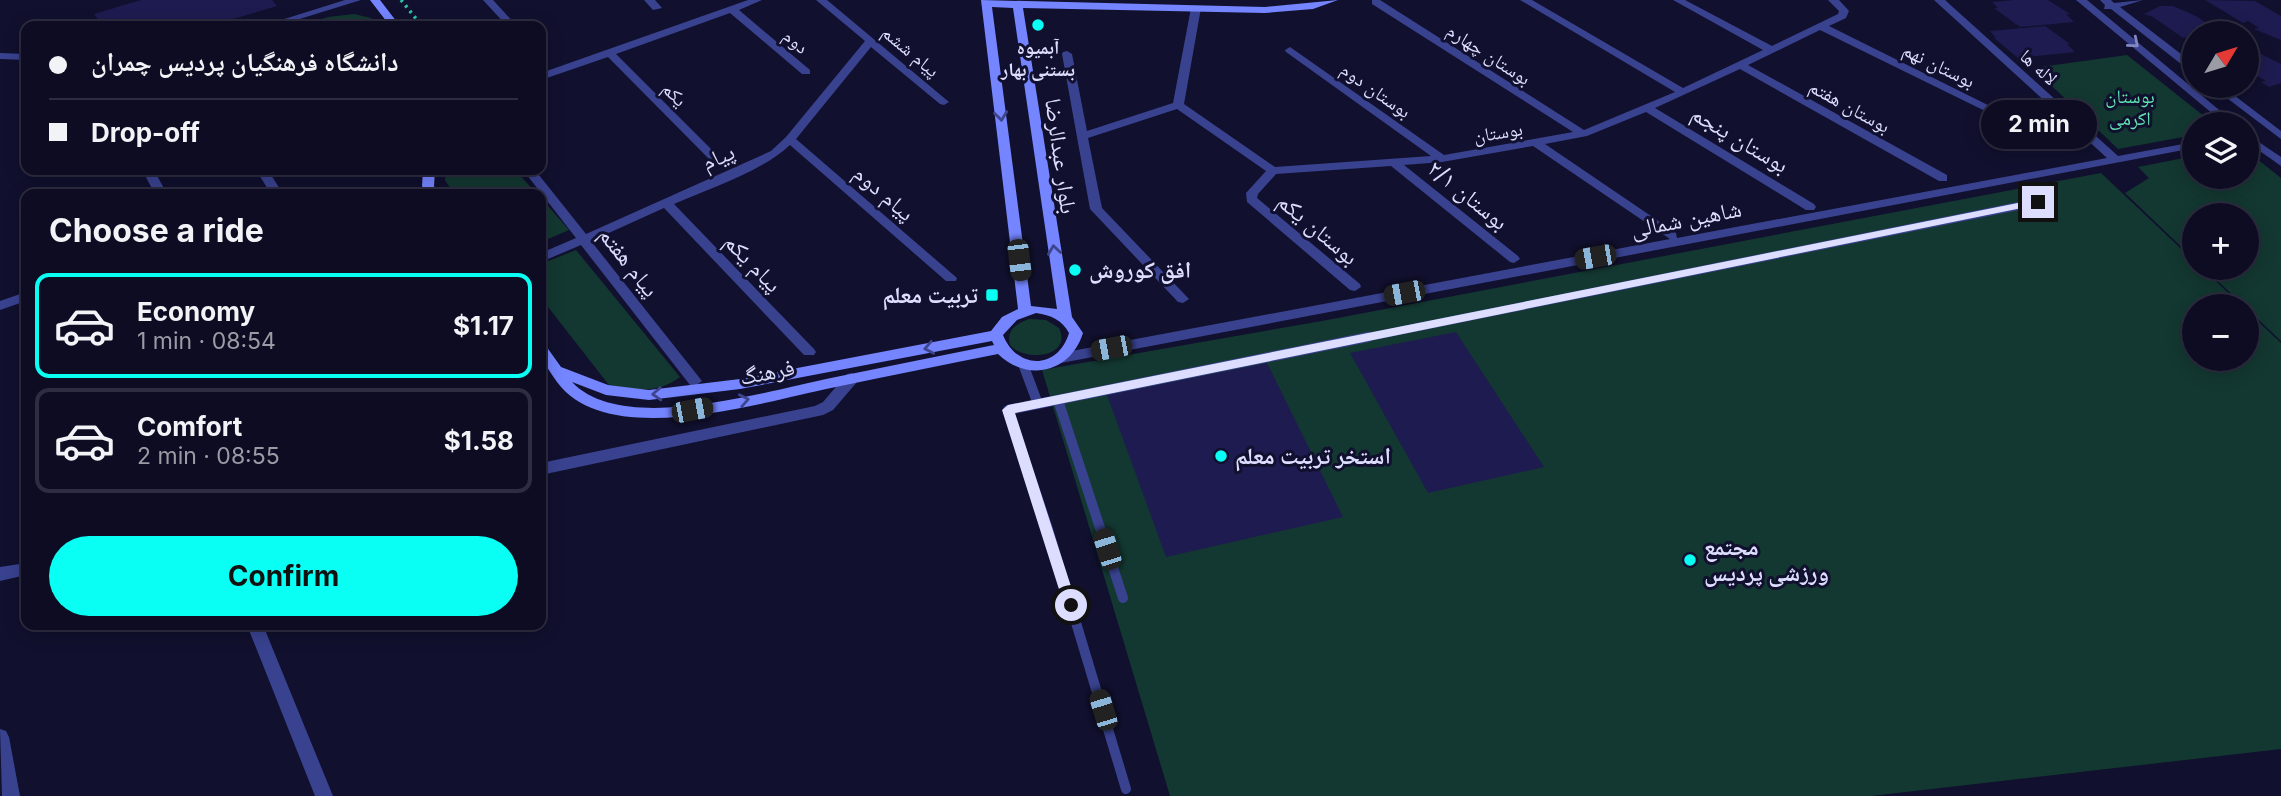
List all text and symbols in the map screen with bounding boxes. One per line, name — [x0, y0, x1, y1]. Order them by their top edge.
marker: آبمیوه بستنی بهار — [1030, 17, 1046, 33]
street label: بوستان چهارم — [1441, 19, 1535, 92]
street label: پیام ششم — [876, 21, 944, 84]
north arrow — [2182, 21, 2259, 98]
map controls — [2182, 21, 2259, 371]
street label: دوم — [777, 24, 813, 60]
one-way arrow — [2125, 35, 2138, 47]
place label: آبمیوه بستنی بهار — [1000, 36, 1075, 81]
street label: بوستان نهم — [1899, 38, 1979, 94]
street label: لاله ها — [2015, 45, 2062, 90]
text: دانشگاه فرهنگیان پردیس چمران — [91, 46, 399, 77]
street label: بوستان دوم — [1335, 58, 1415, 125]
street label: بوستان هفتم — [1805, 75, 1894, 139]
street label: یکم — [657, 77, 692, 112]
park label: بوستان اکرمی — [2105, 85, 2155, 130]
street label: بلوار عبدالرضا — [1039, 96, 1083, 216]
street label: بوستان پنجم — [1685, 99, 1794, 181]
callout: 2 min — [1980, 100, 2096, 150]
one-way arrow — [994, 110, 1009, 122]
text: 2 min — [2008, 110, 2070, 138]
button: layers — [2182, 112, 2259, 189]
text: Drop-off — [91, 117, 200, 148]
street label: بوستان — [1472, 117, 1524, 148]
street label: پیام — [697, 137, 740, 178]
street label: بوستان ۲/۱ — [1422, 154, 1514, 236]
street label: پیام دوم — [847, 159, 920, 228]
route end — [2022, 186, 2054, 218]
street label: بوستان یکم — [1271, 187, 1364, 272]
street label: شاهین شمالی — [1628, 195, 1744, 243]
button: + — [2182, 203, 2259, 280]
text: Choose a ride — [49, 211, 264, 250]
street label: پیام هفتم — [592, 222, 665, 304]
street label: پیام یکم — [717, 228, 787, 299]
car — [1007, 238, 1032, 282]
car — [1573, 243, 1618, 271]
one-way arrow — [1047, 244, 1062, 256]
place label: افق کوروش — [1089, 256, 1191, 284]
marker: افق کوروش — [1067, 262, 1083, 278]
car — [1382, 279, 1427, 307]
place label: تربیت معلم — [883, 281, 979, 311]
marker: تربیت معلم — [984, 287, 1000, 303]
icon: car — [53, 294, 116, 357]
button: − — [2182, 294, 2259, 371]
text: Economy — [137, 296, 255, 327]
text: $1.17 — [453, 310, 514, 341]
text: 1 min · 08:54 — [137, 327, 276, 355]
car — [1089, 334, 1134, 362]
one-way arrow — [923, 340, 935, 355]
street label: فرهنگ — [737, 353, 797, 391]
one-way arrow — [651, 386, 662, 401]
one-way arrow — [738, 393, 750, 408]
car — [670, 396, 715, 424]
icon: car — [53, 409, 116, 472]
text: Comfort — [137, 411, 242, 442]
text: $1.58 — [444, 425, 514, 456]
text: 2 min · 08:55 — [137, 442, 280, 470]
place label: استخر تربیت معلم — [1235, 442, 1391, 472]
marker: استخر تربیت معلم — [1213, 448, 1229, 464]
car — [1091, 526, 1124, 572]
place label: مجتمع ورزشی پردیس — [1704, 533, 1829, 587]
button: Confirm — [49, 536, 518, 616]
marker: مجتمع ورزشی پردیس — [1682, 552, 1698, 568]
route start — [1055, 589, 1087, 621]
car — [1087, 687, 1120, 733]

